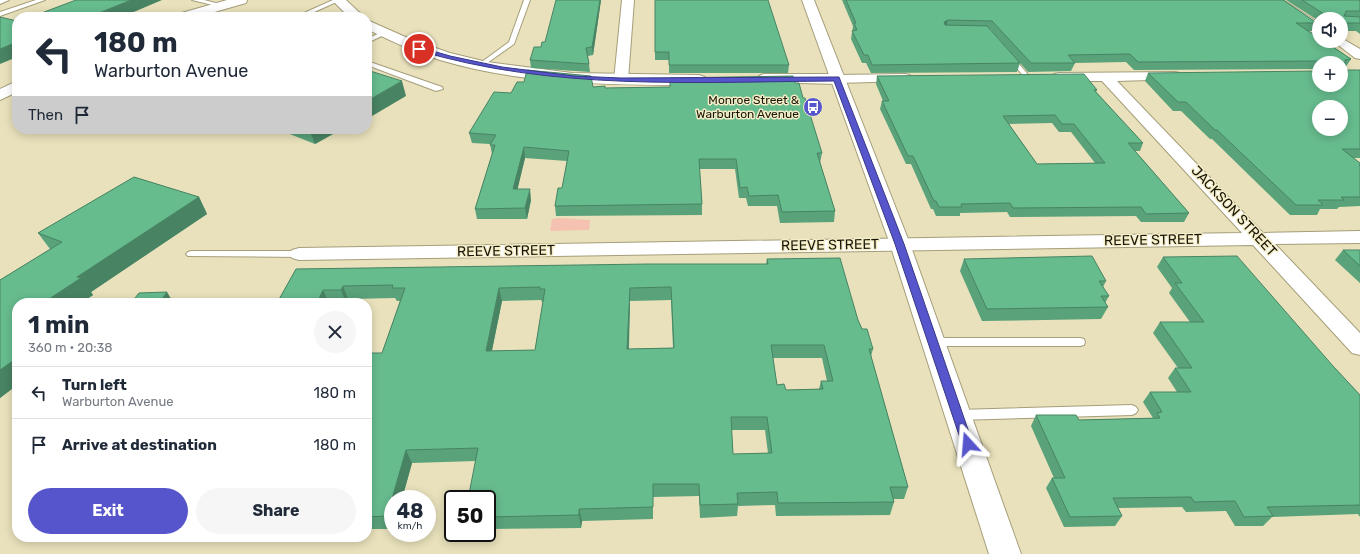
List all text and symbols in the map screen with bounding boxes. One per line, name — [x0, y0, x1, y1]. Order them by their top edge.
map controls — [1312, 12, 1348, 136]
button: sound — [1312, 12, 1348, 48]
text: 180 m — [94, 26, 178, 59]
icon: left — [28, 28, 80, 80]
pin — [402, 32, 436, 66]
icon: arrive — [408, 38, 430, 60]
button: + — [1312, 56, 1348, 92]
text: Warburton Avenue — [94, 60, 248, 82]
place label: Monroe Street & Warburton Avenue — [696, 93, 800, 121]
bus stop icon: Monroe Street & Warburton Avenue — [802, 96, 824, 118]
button: − — [1312, 100, 1348, 136]
icon: arrive — [71, 104, 93, 126]
text: Then — [28, 106, 63, 124]
street label: JACKSON STREET — [1188, 162, 1280, 260]
street label: REEVE STREET — [1104, 231, 1202, 249]
street label: REEVE STREET — [781, 236, 879, 254]
street label: REEVE STREET — [457, 242, 555, 260]
text: 1 min — [28, 311, 89, 339]
button: close — [314, 311, 356, 353]
text: 360 m · 20:38 — [28, 340, 113, 355]
text: Turn left — [62, 376, 127, 394]
icon: left — [28, 382, 50, 404]
text: 180 m — [314, 384, 356, 402]
text: Warburton Avenue — [62, 394, 174, 409]
position arrow — [947, 423, 989, 465]
icon: arrive — [28, 434, 50, 456]
text: Arrive at destination — [62, 436, 217, 454]
text: 180 m — [314, 436, 356, 454]
button: Exit — [28, 488, 188, 534]
button: Share — [196, 488, 356, 534]
speed limit sign: 50 — [444, 490, 496, 542]
text: 48 — [396, 499, 424, 523]
text: km/h — [398, 520, 422, 532]

